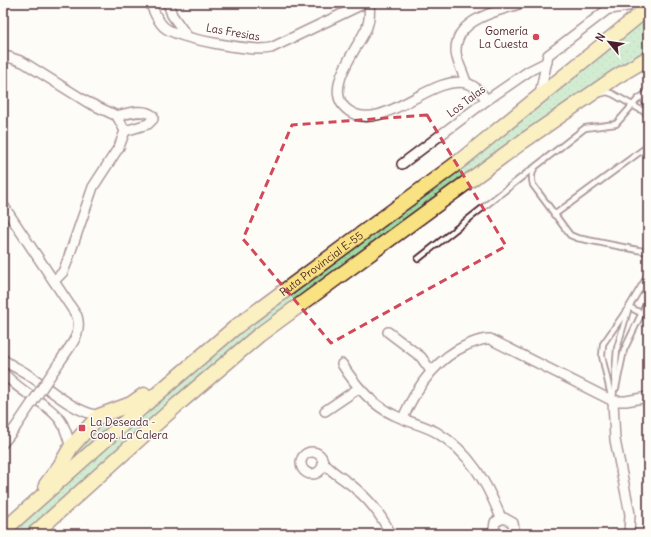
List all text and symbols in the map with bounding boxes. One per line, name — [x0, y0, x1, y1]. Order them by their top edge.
street label: Las Fresias — [205, 20, 261, 44]
north arrow — [589, 22, 629, 62]
place label: Gomería La Cuesta — [479, 24, 528, 51]
text: N — [592, 30, 608, 44]
marker: Gomería La Cuesta — [531, 32, 541, 42]
street label: Los Talas — [444, 82, 488, 120]
street label: Ruta Provincial E-55 — [277, 228, 366, 299]
place label: La Deseada - Coop. La Calera — [90, 415, 168, 442]
marker: La Deseada - Coop. La Calera — [77, 423, 87, 433]

